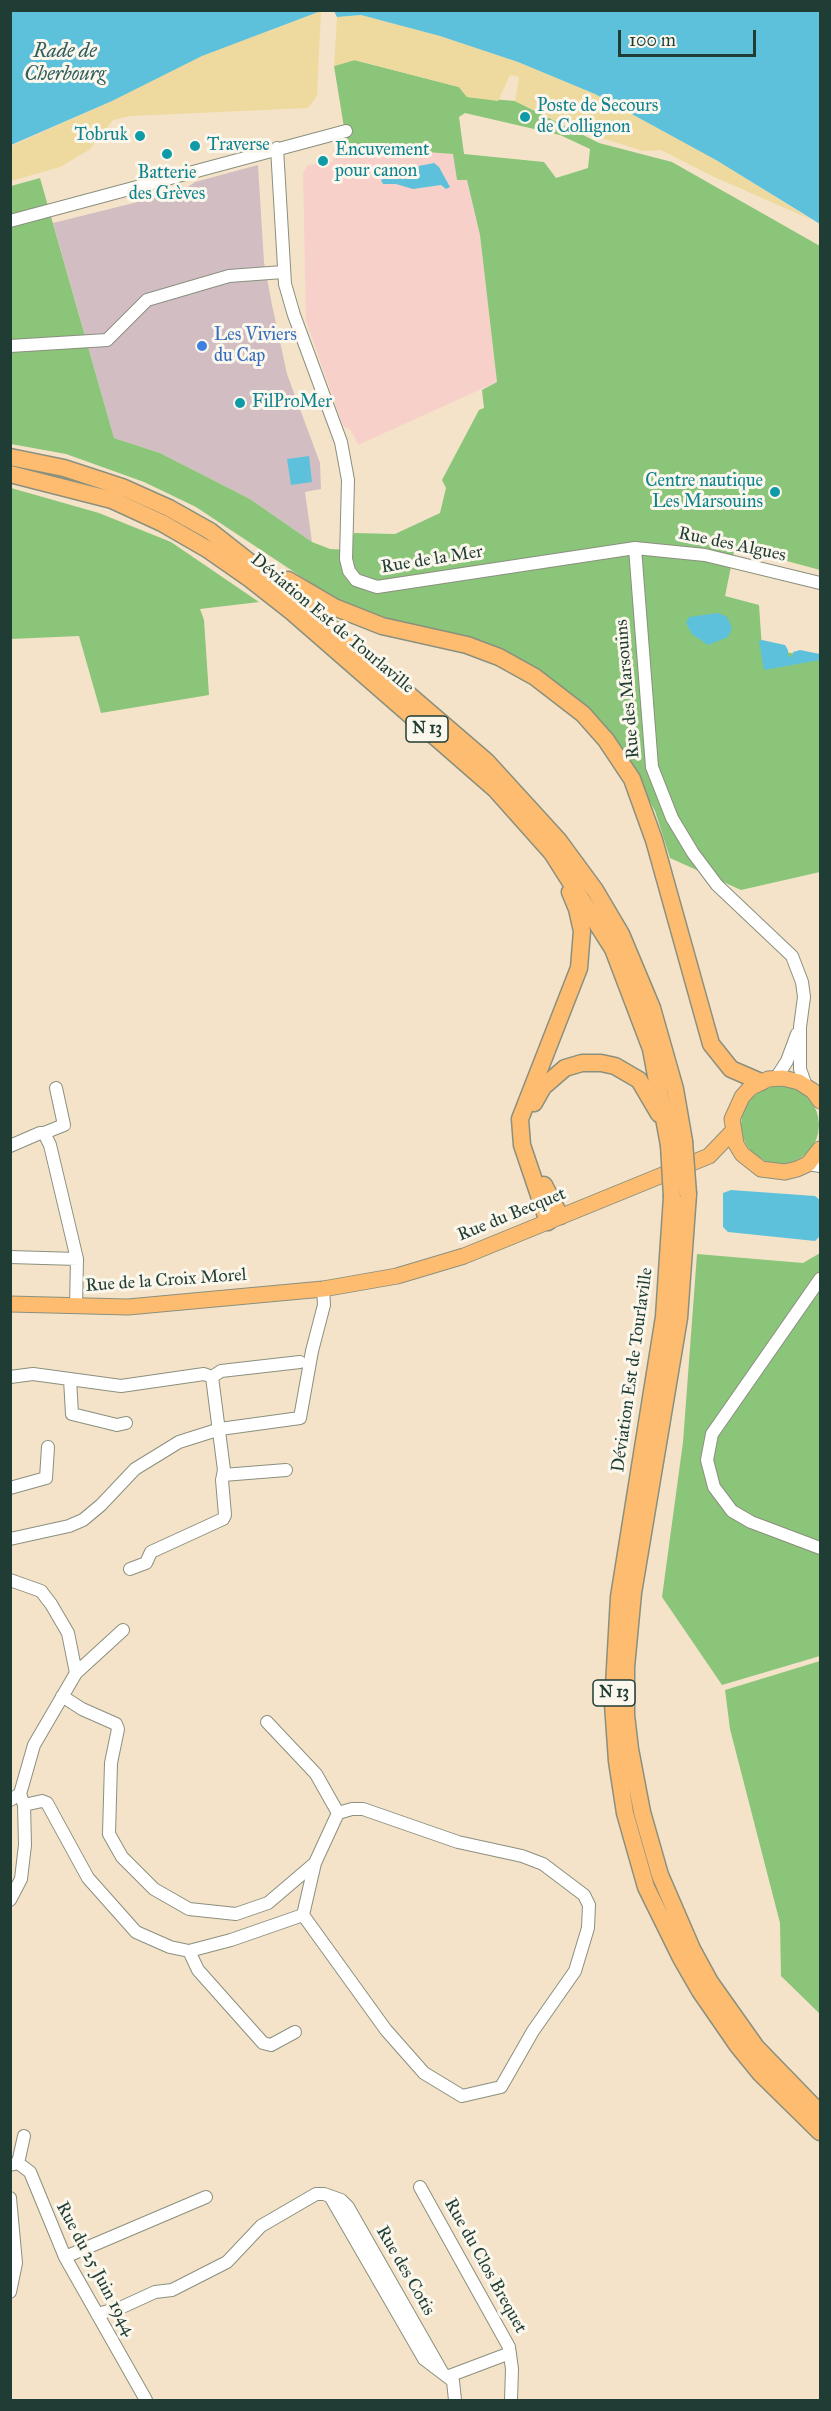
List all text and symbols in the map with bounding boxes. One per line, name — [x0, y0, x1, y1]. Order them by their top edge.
scale bar — [621, 18, 759, 56]
text: 100 m — [629, 29, 676, 51]
water label: Rade de Cherbourg — [24, 40, 106, 87]
place label: Poste de Secours de Collignon — [537, 96, 658, 138]
marker: Poste de Secours de Collignon — [518, 110, 532, 124]
place label: Tobruk — [75, 125, 128, 147]
marker: Tobruk — [133, 129, 147, 143]
place label: Traverse — [207, 135, 270, 157]
marker: Traverse — [188, 139, 202, 153]
place label: Encuvement pour canon — [335, 140, 429, 182]
marker: Batterie des Grèves — [160, 147, 174, 161]
marker: Encuvement pour canon — [316, 154, 330, 168]
place label: Batterie des Grèves — [129, 163, 205, 206]
place label: Les Viviers du Cap — [214, 325, 297, 368]
marker: Les Viviers du Cap — [195, 339, 209, 353]
place label: FilProMer — [252, 392, 332, 414]
marker: FilProMer — [233, 396, 247, 410]
place label: Centre nautique Les Marsouins — [645, 471, 763, 514]
marker: Centre nautique Les Marsouins — [768, 485, 782, 499]
street label: Rue des Algues — [676, 523, 788, 567]
street label: Rue de la Mer — [380, 541, 484, 579]
street label: Déviation Est de Tourlaville — [246, 549, 418, 699]
street label: Rue des Marsouins — [611, 618, 645, 760]
road number: N 13 — [406, 716, 448, 742]
street label: Rue du Becquet — [455, 1183, 569, 1247]
street label: Rue de la Croix Morel — [85, 1265, 247, 1297]
street label: Déviation Est de Tourlaville — [608, 1266, 658, 1474]
road number: N 13 — [593, 1680, 635, 1706]
street label: Rue du Clos Brequet — [439, 2195, 531, 2337]
street label: Rue du 25 Juin 1944 — [51, 2198, 139, 2340]
street label: Rue des Cotis — [371, 2222, 439, 2320]

